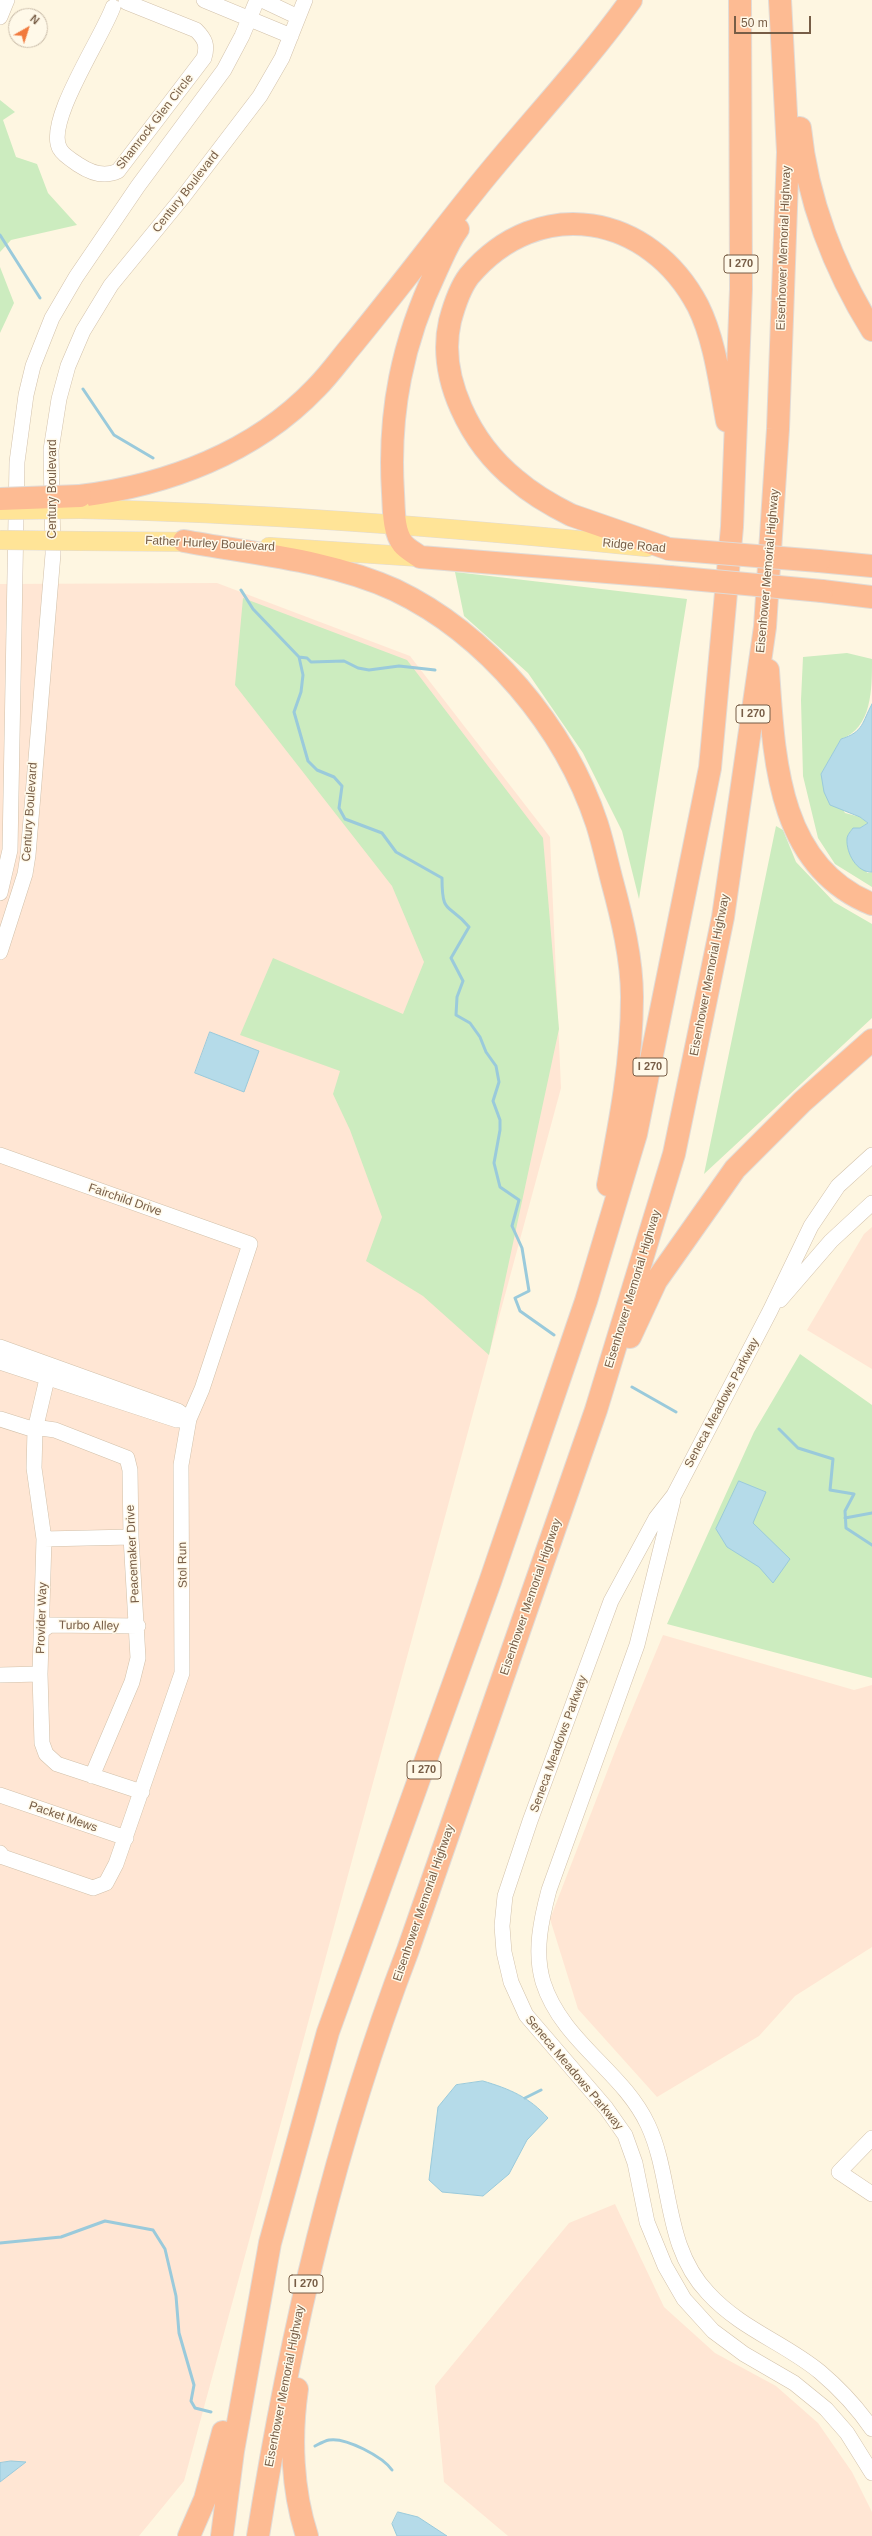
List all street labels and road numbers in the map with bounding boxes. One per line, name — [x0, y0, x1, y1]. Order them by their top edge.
street label: Shamrock Glen Circle — [113, 72, 197, 172]
street label: Century Boulevard — [150, 148, 222, 236]
street label: Eisenhower Memorial Highway — [774, 165, 794, 331]
road number: I 270 — [724, 255, 758, 273]
street label: Century Boulevard — [46, 439, 60, 539]
street label: Eisenhower Memorial Highway — [754, 488, 782, 654]
street label: Father Hurley Boulevard — [145, 533, 275, 555]
street label: Ridge Road — [602, 536, 666, 556]
road number: I 270 — [736, 705, 770, 723]
street label: Century Boulevard — [19, 762, 41, 862]
street label: Eisenhower Memorial Highway — [687, 893, 733, 1057]
road number: I 270 — [633, 1058, 667, 1076]
street label: Fairchild Drive — [86, 1181, 164, 1219]
street label: Eisenhower Memorial Highway — [602, 1208, 664, 1370]
street label: Seneca Meadows Parkway — [682, 1336, 762, 1470]
street label: Peacemaker Drive — [123, 1504, 143, 1604]
street label: Eisenhower Memorial Highway — [497, 1517, 565, 1677]
street label: Stol Run — [175, 1542, 191, 1588]
street label: Provider Way — [34, 1582, 50, 1654]
street label: Turbo Alley — [59, 1618, 119, 1634]
street label: Seneca Meadows Parkway — [527, 1674, 591, 1814]
road number: I 270 — [407, 1761, 441, 1779]
street label: Packet Mews — [27, 1799, 99, 1835]
street label: Eisenhower Memorial Highway — [390, 1823, 458, 1983]
street label: Seneca Meadows Parkway — [522, 2013, 626, 2133]
road number: I 270 — [289, 2275, 323, 2293]
street label: Eisenhower Memorial Highway — [262, 2304, 308, 2468]

